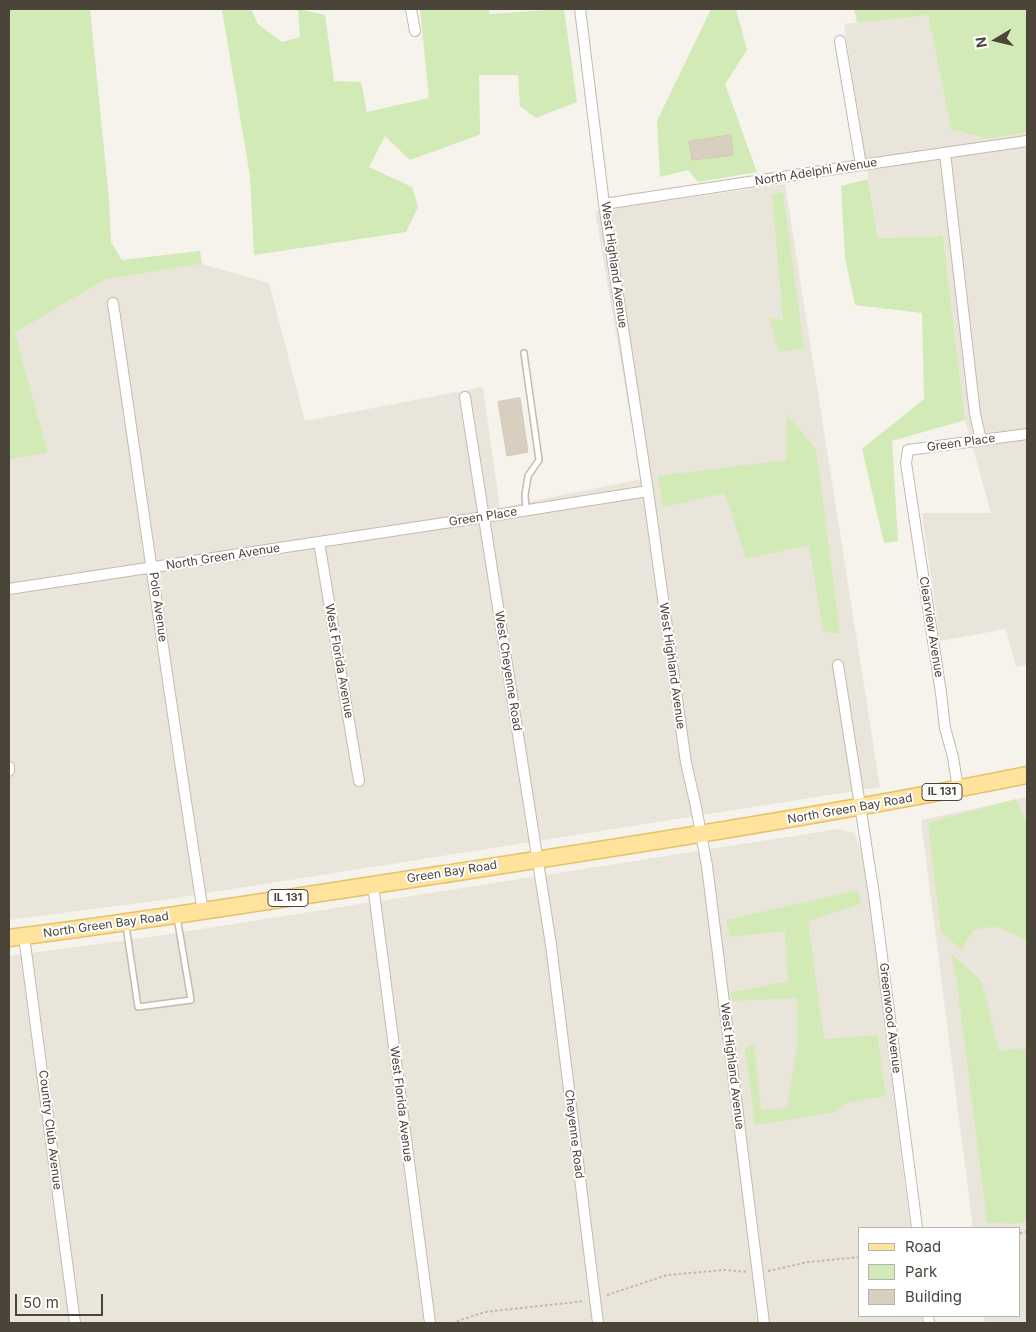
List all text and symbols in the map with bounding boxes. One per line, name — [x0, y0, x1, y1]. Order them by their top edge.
north arrow — [971, 15, 1021, 65]
text: N — [971, 36, 990, 49]
street label: North Adelphi Avenue — [754, 155, 878, 189]
street label: West Highland Avenue — [598, 201, 630, 329]
street label: Green Place — [926, 431, 996, 455]
street label: Green Place — [448, 505, 518, 529]
street label: North Green Avenue — [165, 541, 281, 573]
street label: Polo Avenue — [146, 571, 170, 643]
street label: Clearview Avenue — [916, 575, 946, 679]
street label: West Highland Avenue — [656, 602, 688, 730]
street label: West Florida Avenue — [322, 603, 356, 719]
street label: West Cheyenne Road — [491, 610, 525, 732]
road number: IL 131 — [922, 784, 962, 800]
street label: North Green Bay Road — [786, 791, 914, 827]
street label: Green Bay Road — [406, 858, 498, 886]
road number: IL 131 — [268, 890, 308, 906]
street label: North Green Bay Road — [42, 909, 170, 941]
street label: Greenwood Avenue — [876, 962, 904, 1074]
street label: West Highland Avenue — [717, 1002, 747, 1130]
street label: West Florida Avenue — [387, 1045, 415, 1163]
street label: Country Club Avenue — [36, 1069, 64, 1191]
street label: Cheyenne Road — [561, 1089, 587, 1179]
legend — [858, 1227, 1021, 1317]
text: Road — [905, 1237, 941, 1256]
text: Park — [905, 1262, 937, 1281]
scale bar — [18, 1284, 105, 1316]
text: Building — [905, 1287, 962, 1306]
text: 50 m — [23, 1293, 59, 1312]

